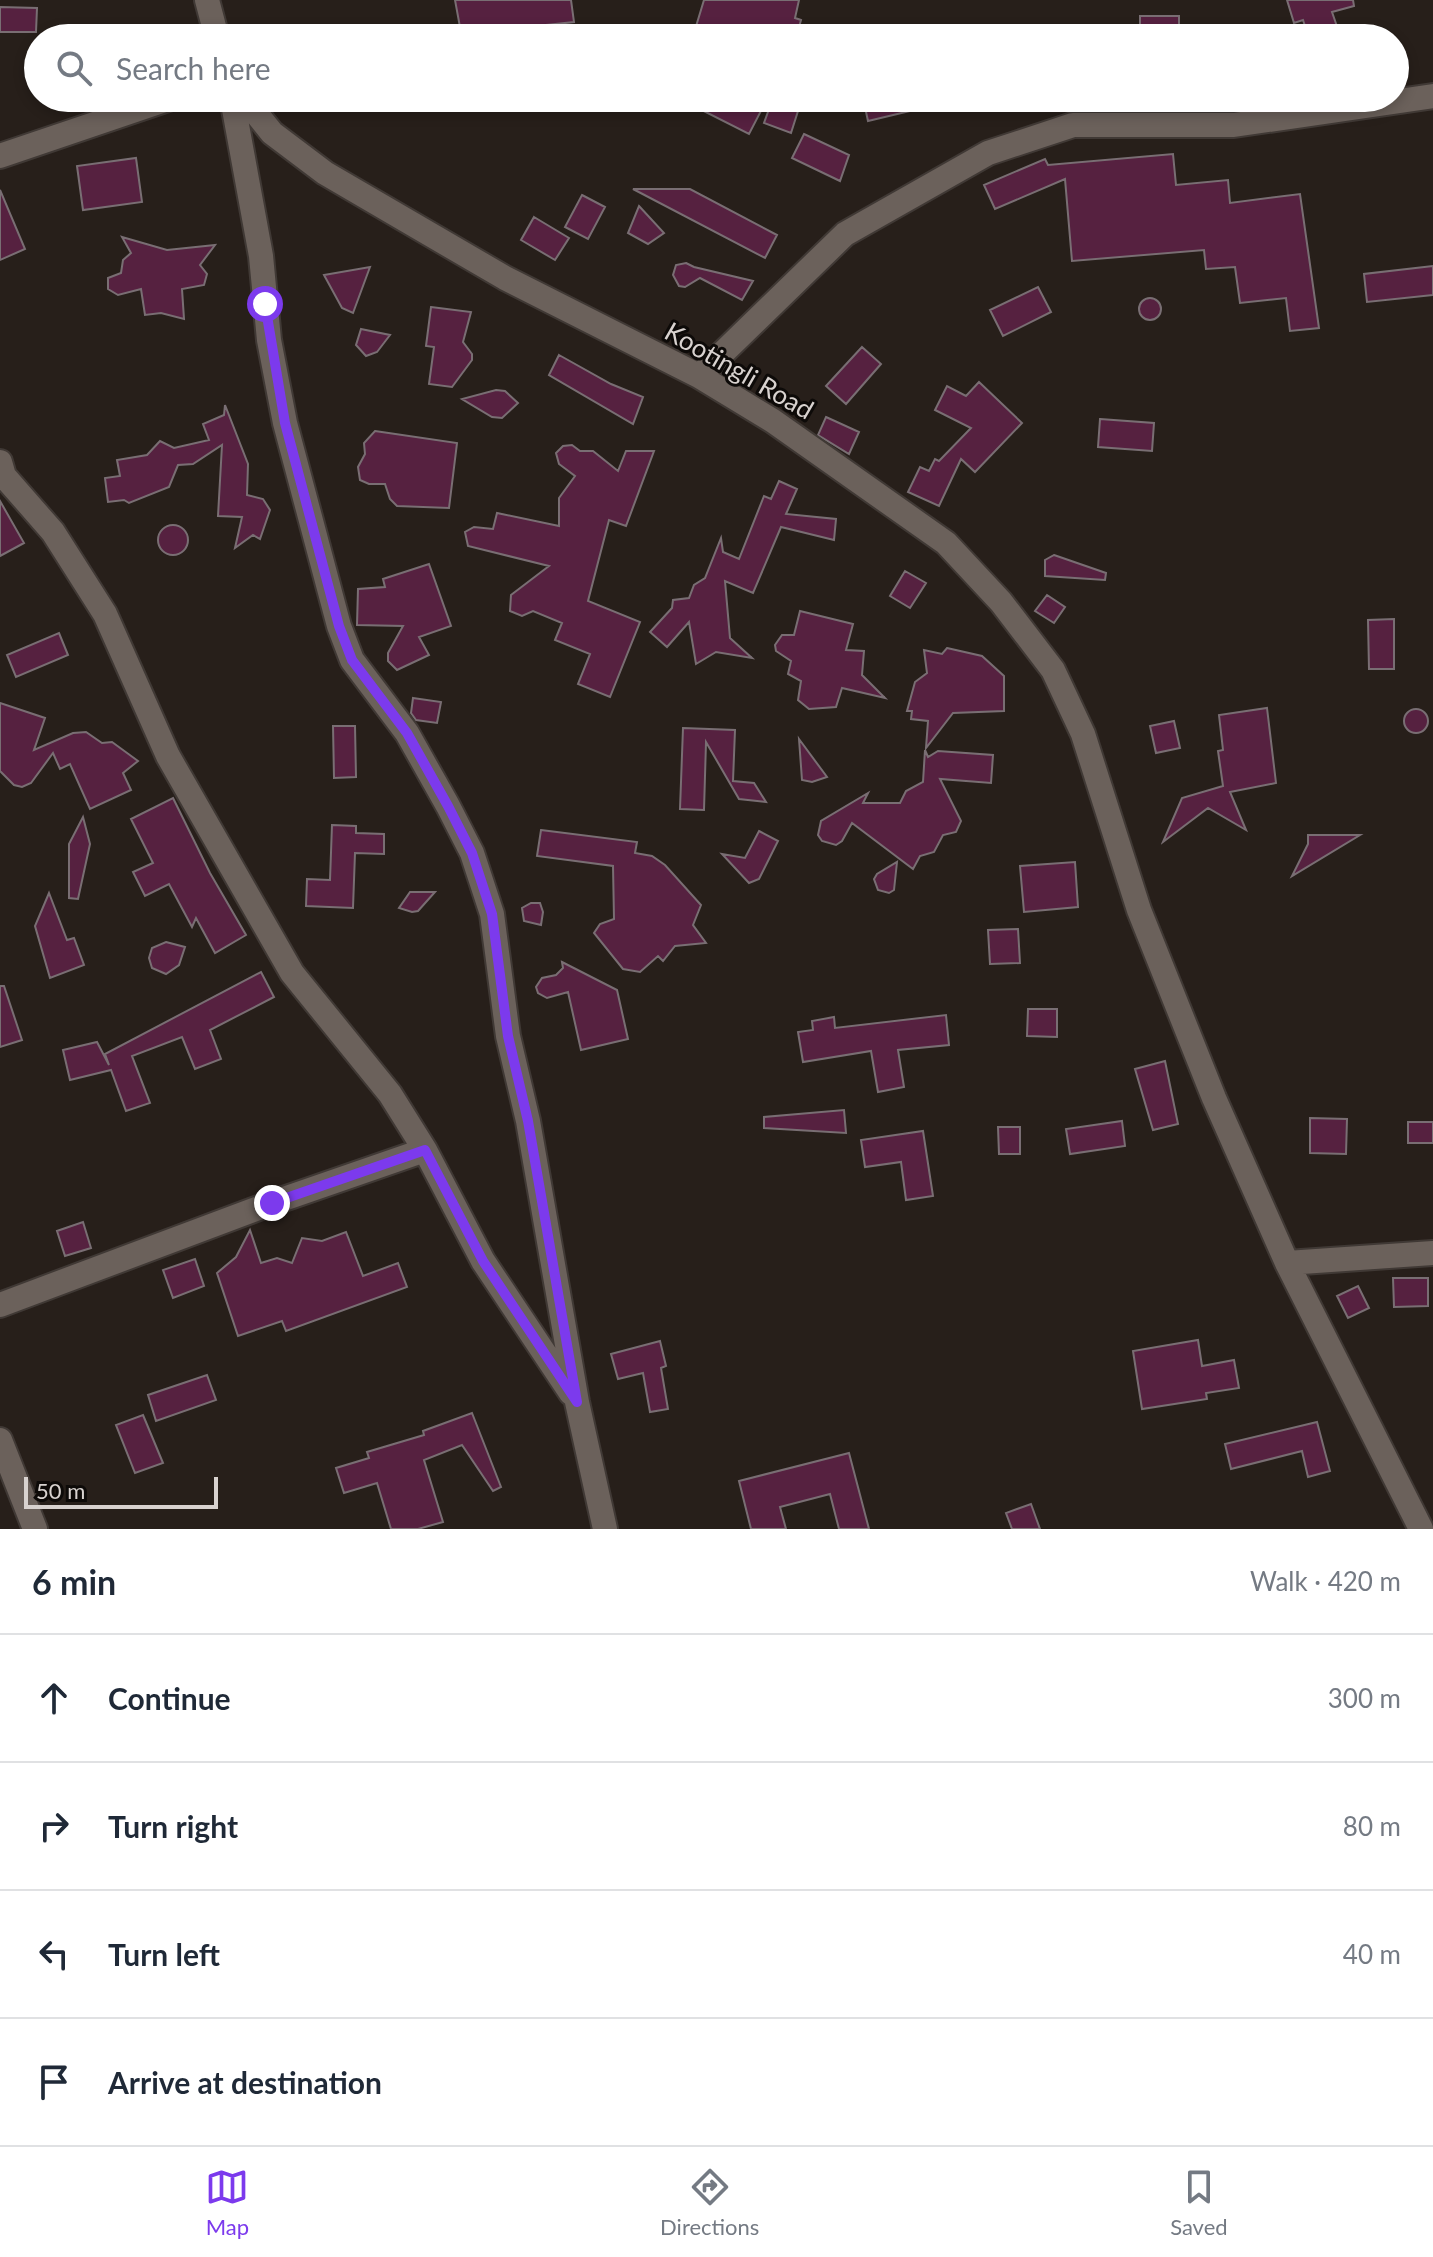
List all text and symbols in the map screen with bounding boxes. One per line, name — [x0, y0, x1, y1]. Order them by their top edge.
search box — [24, 24, 1409, 112]
icon: search — [52, 46, 96, 90]
text: Search here — [116, 50, 271, 86]
route start — [247, 286, 283, 322]
street label: Kootingli Road — [660, 315, 819, 426]
route end — [254, 1185, 290, 1221]
scale bar — [24, 1473, 218, 1509]
text: 50 m — [36, 1477, 85, 1504]
text: 6 min — [32, 1561, 116, 1602]
text: Walk · 420 m — [1250, 1565, 1401, 1597]
icon: ahead — [32, 1676, 76, 1720]
text: Continue — [108, 1680, 231, 1716]
text: 300 m — [1328, 1682, 1401, 1714]
icon: right — [32, 1804, 76, 1848]
text: Turn right — [108, 1808, 238, 1844]
text: 80 m — [1343, 1810, 1401, 1842]
icon: left — [32, 1932, 76, 1976]
text: Turn left — [108, 1936, 220, 1972]
text: 40 m — [1343, 1938, 1401, 1970]
icon: arrive — [32, 2060, 76, 2104]
text: Arrive at destination — [108, 2064, 382, 2100]
tab: Map — [205, 2165, 249, 2240]
tab: Directions — [660, 2165, 759, 2240]
tab: Saved — [1170, 2165, 1228, 2240]

